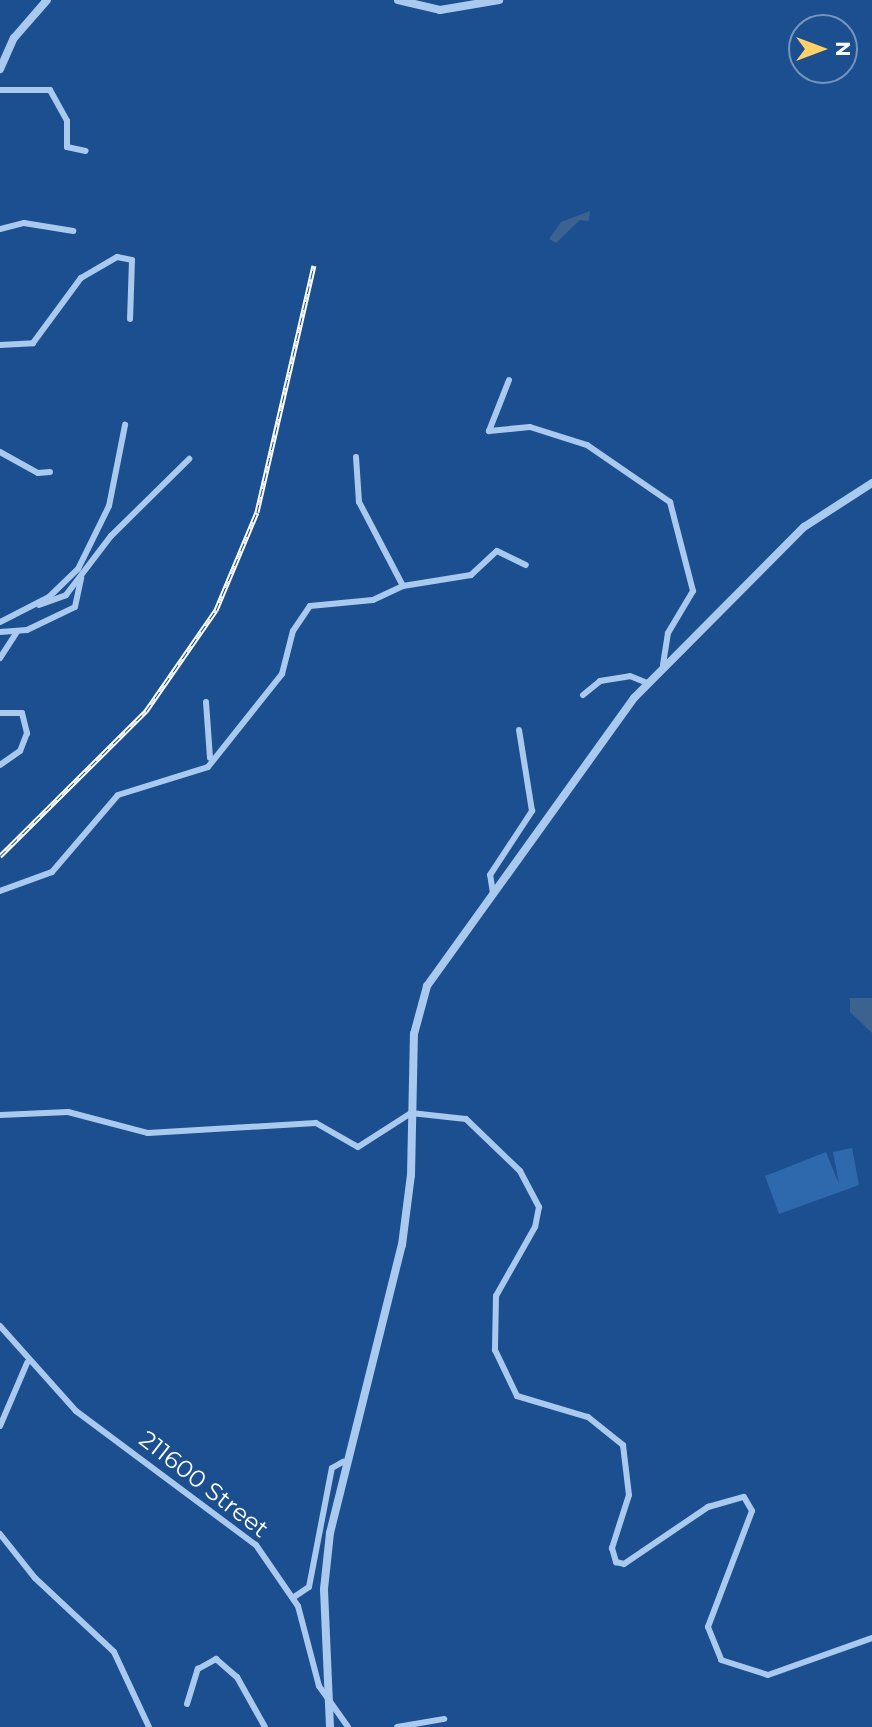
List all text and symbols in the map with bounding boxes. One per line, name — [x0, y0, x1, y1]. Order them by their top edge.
north arrow — [788, 14, 858, 84]
text: N — [831, 41, 854, 57]
street label: 211600 Street — [134, 1425, 274, 1543]

